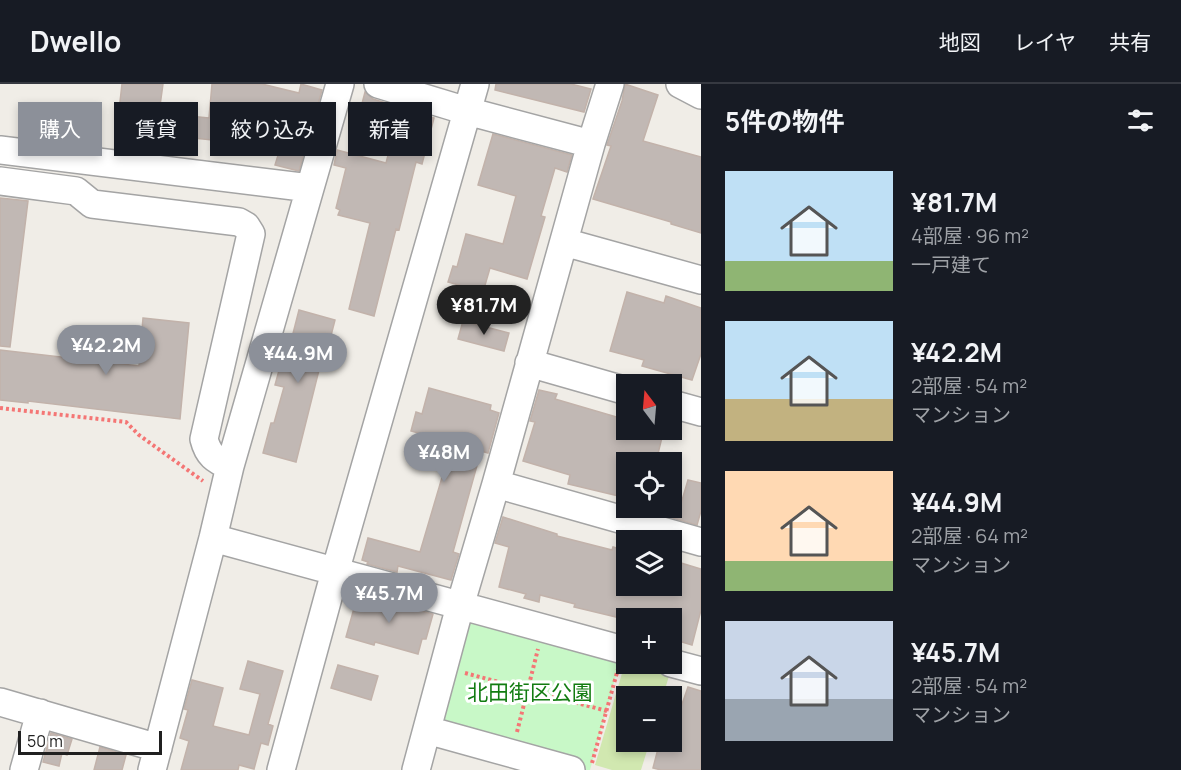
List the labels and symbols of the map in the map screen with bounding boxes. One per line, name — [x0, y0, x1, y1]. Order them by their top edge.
pin: ¥81.7M — [435, 285, 533, 336]
pin: ¥42.2M — [57, 325, 155, 376]
pin: ¥44.9M — [249, 333, 347, 384]
north arrow — [616, 374, 682, 440]
pin: ¥48M — [408, 432, 480, 483]
pin: ¥45.7M — [340, 573, 438, 624]
park label: 北田街区公園 — [467, 678, 593, 706]
scale bar — [18, 728, 162, 756]

